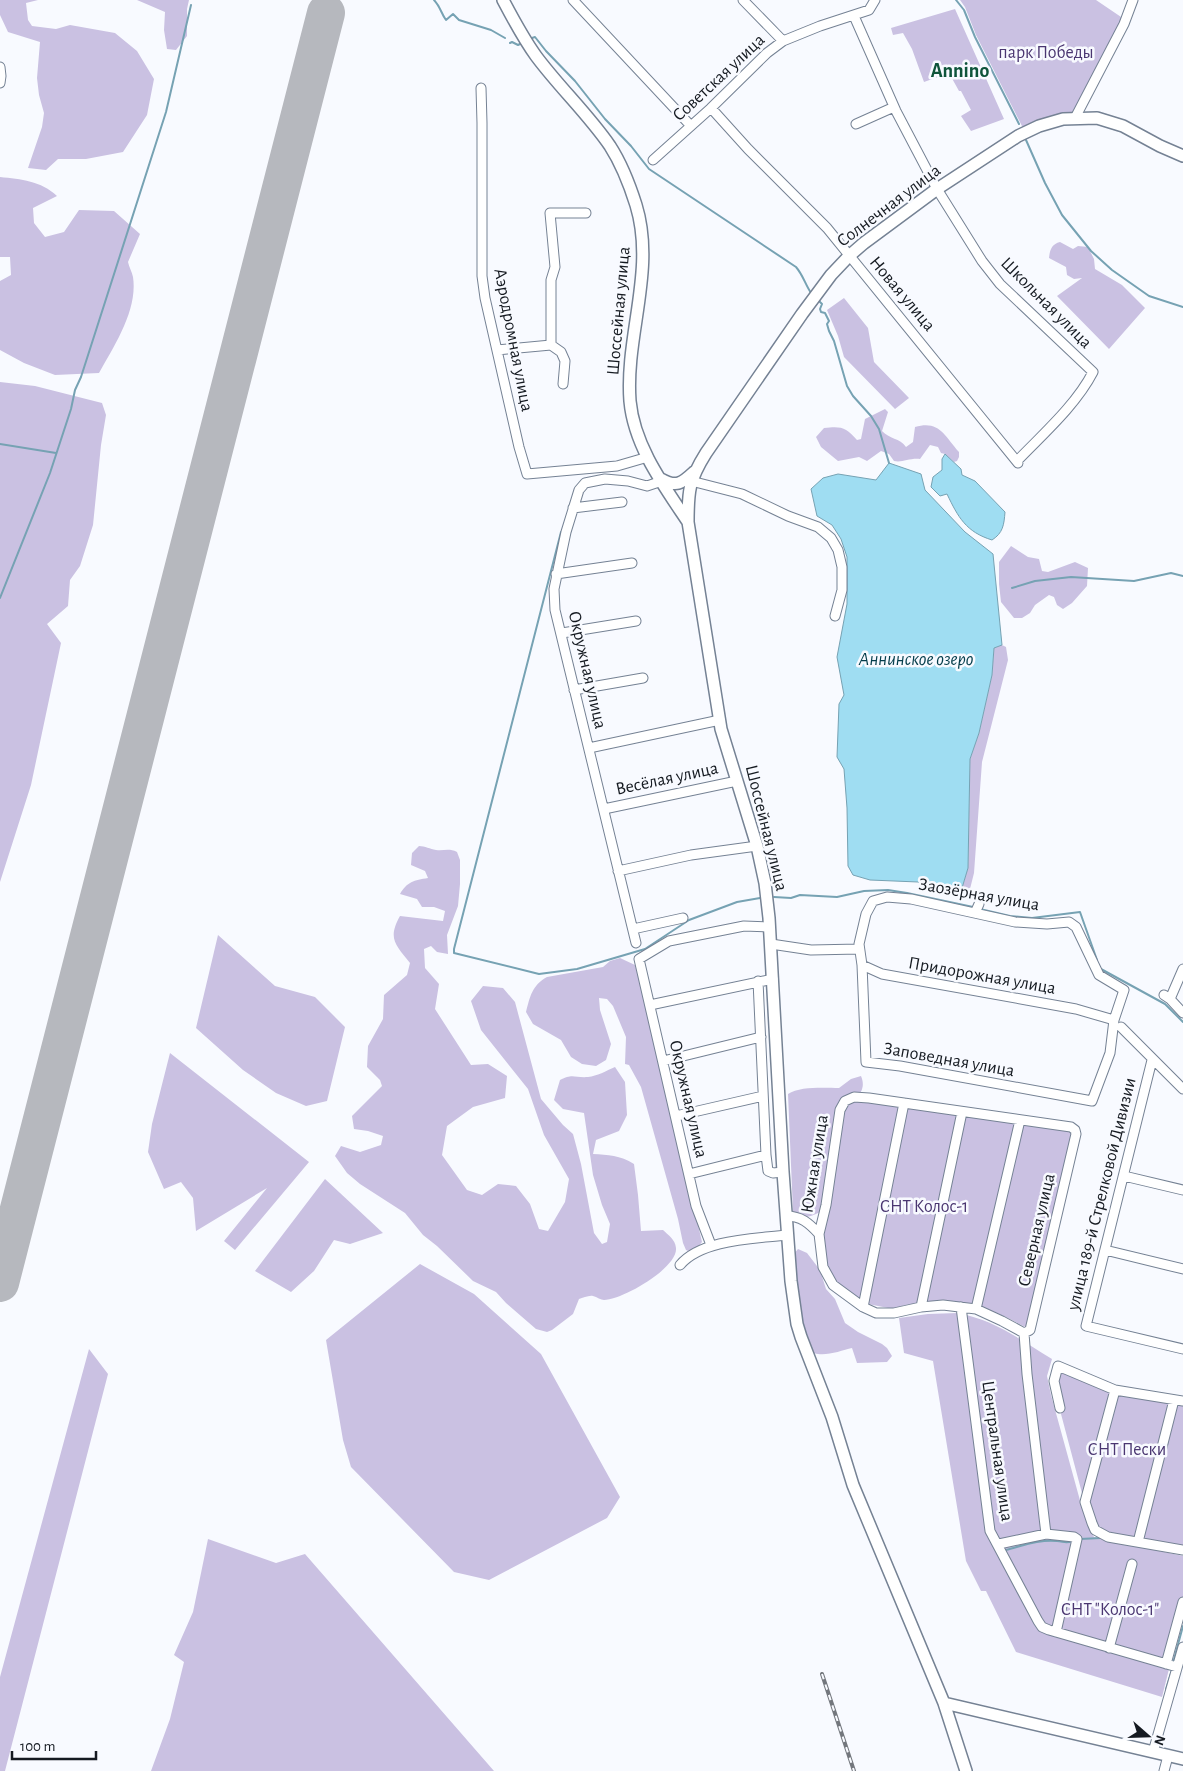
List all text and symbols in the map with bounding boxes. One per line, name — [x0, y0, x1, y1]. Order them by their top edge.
street label: Советская улица — [670, 31, 768, 125]
park label: парк Победы — [998, 43, 1094, 62]
district label: Annino — [931, 61, 989, 81]
street label: Солнечная улица — [834, 161, 944, 251]
street label: Шоссейная улица — [604, 246, 634, 376]
street label: Новая улица — [866, 253, 938, 335]
street label: Школьная улица — [997, 254, 1095, 352]
street label: Аэродромная улица — [490, 267, 536, 413]
street label: Окружная улица — [565, 609, 609, 731]
water label: Аннинское озеро — [858, 650, 974, 669]
street label: Весёлая улица — [614, 759, 720, 799]
street label: Шоссейная улица — [742, 763, 790, 893]
street label: Заозёрная улица — [917, 876, 1041, 914]
street label: Придорожная улица — [907, 954, 1057, 998]
street label: Окружная улица — [666, 1038, 710, 1160]
street label: Заповедная улица — [882, 1040, 1016, 1080]
street label: улица 189-й Стрелковой Дивизии — [1064, 1076, 1140, 1313]
street label: Южная улица — [798, 1114, 832, 1214]
street label: Северная улица — [1015, 1172, 1059, 1288]
park label: СНТ Колос-1 — [880, 1198, 968, 1216]
street label: Центральная улица — [978, 1380, 1016, 1522]
park label: СНТ Пески — [1088, 1441, 1166, 1459]
park label: СНТ "Колос-1" — [1061, 1601, 1159, 1619]
north arrow — [1123, 1711, 1173, 1761]
scale bar — [12, 1728, 96, 1760]
text: N — [1151, 1733, 1168, 1747]
text: 100 m — [20, 1739, 55, 1754]

